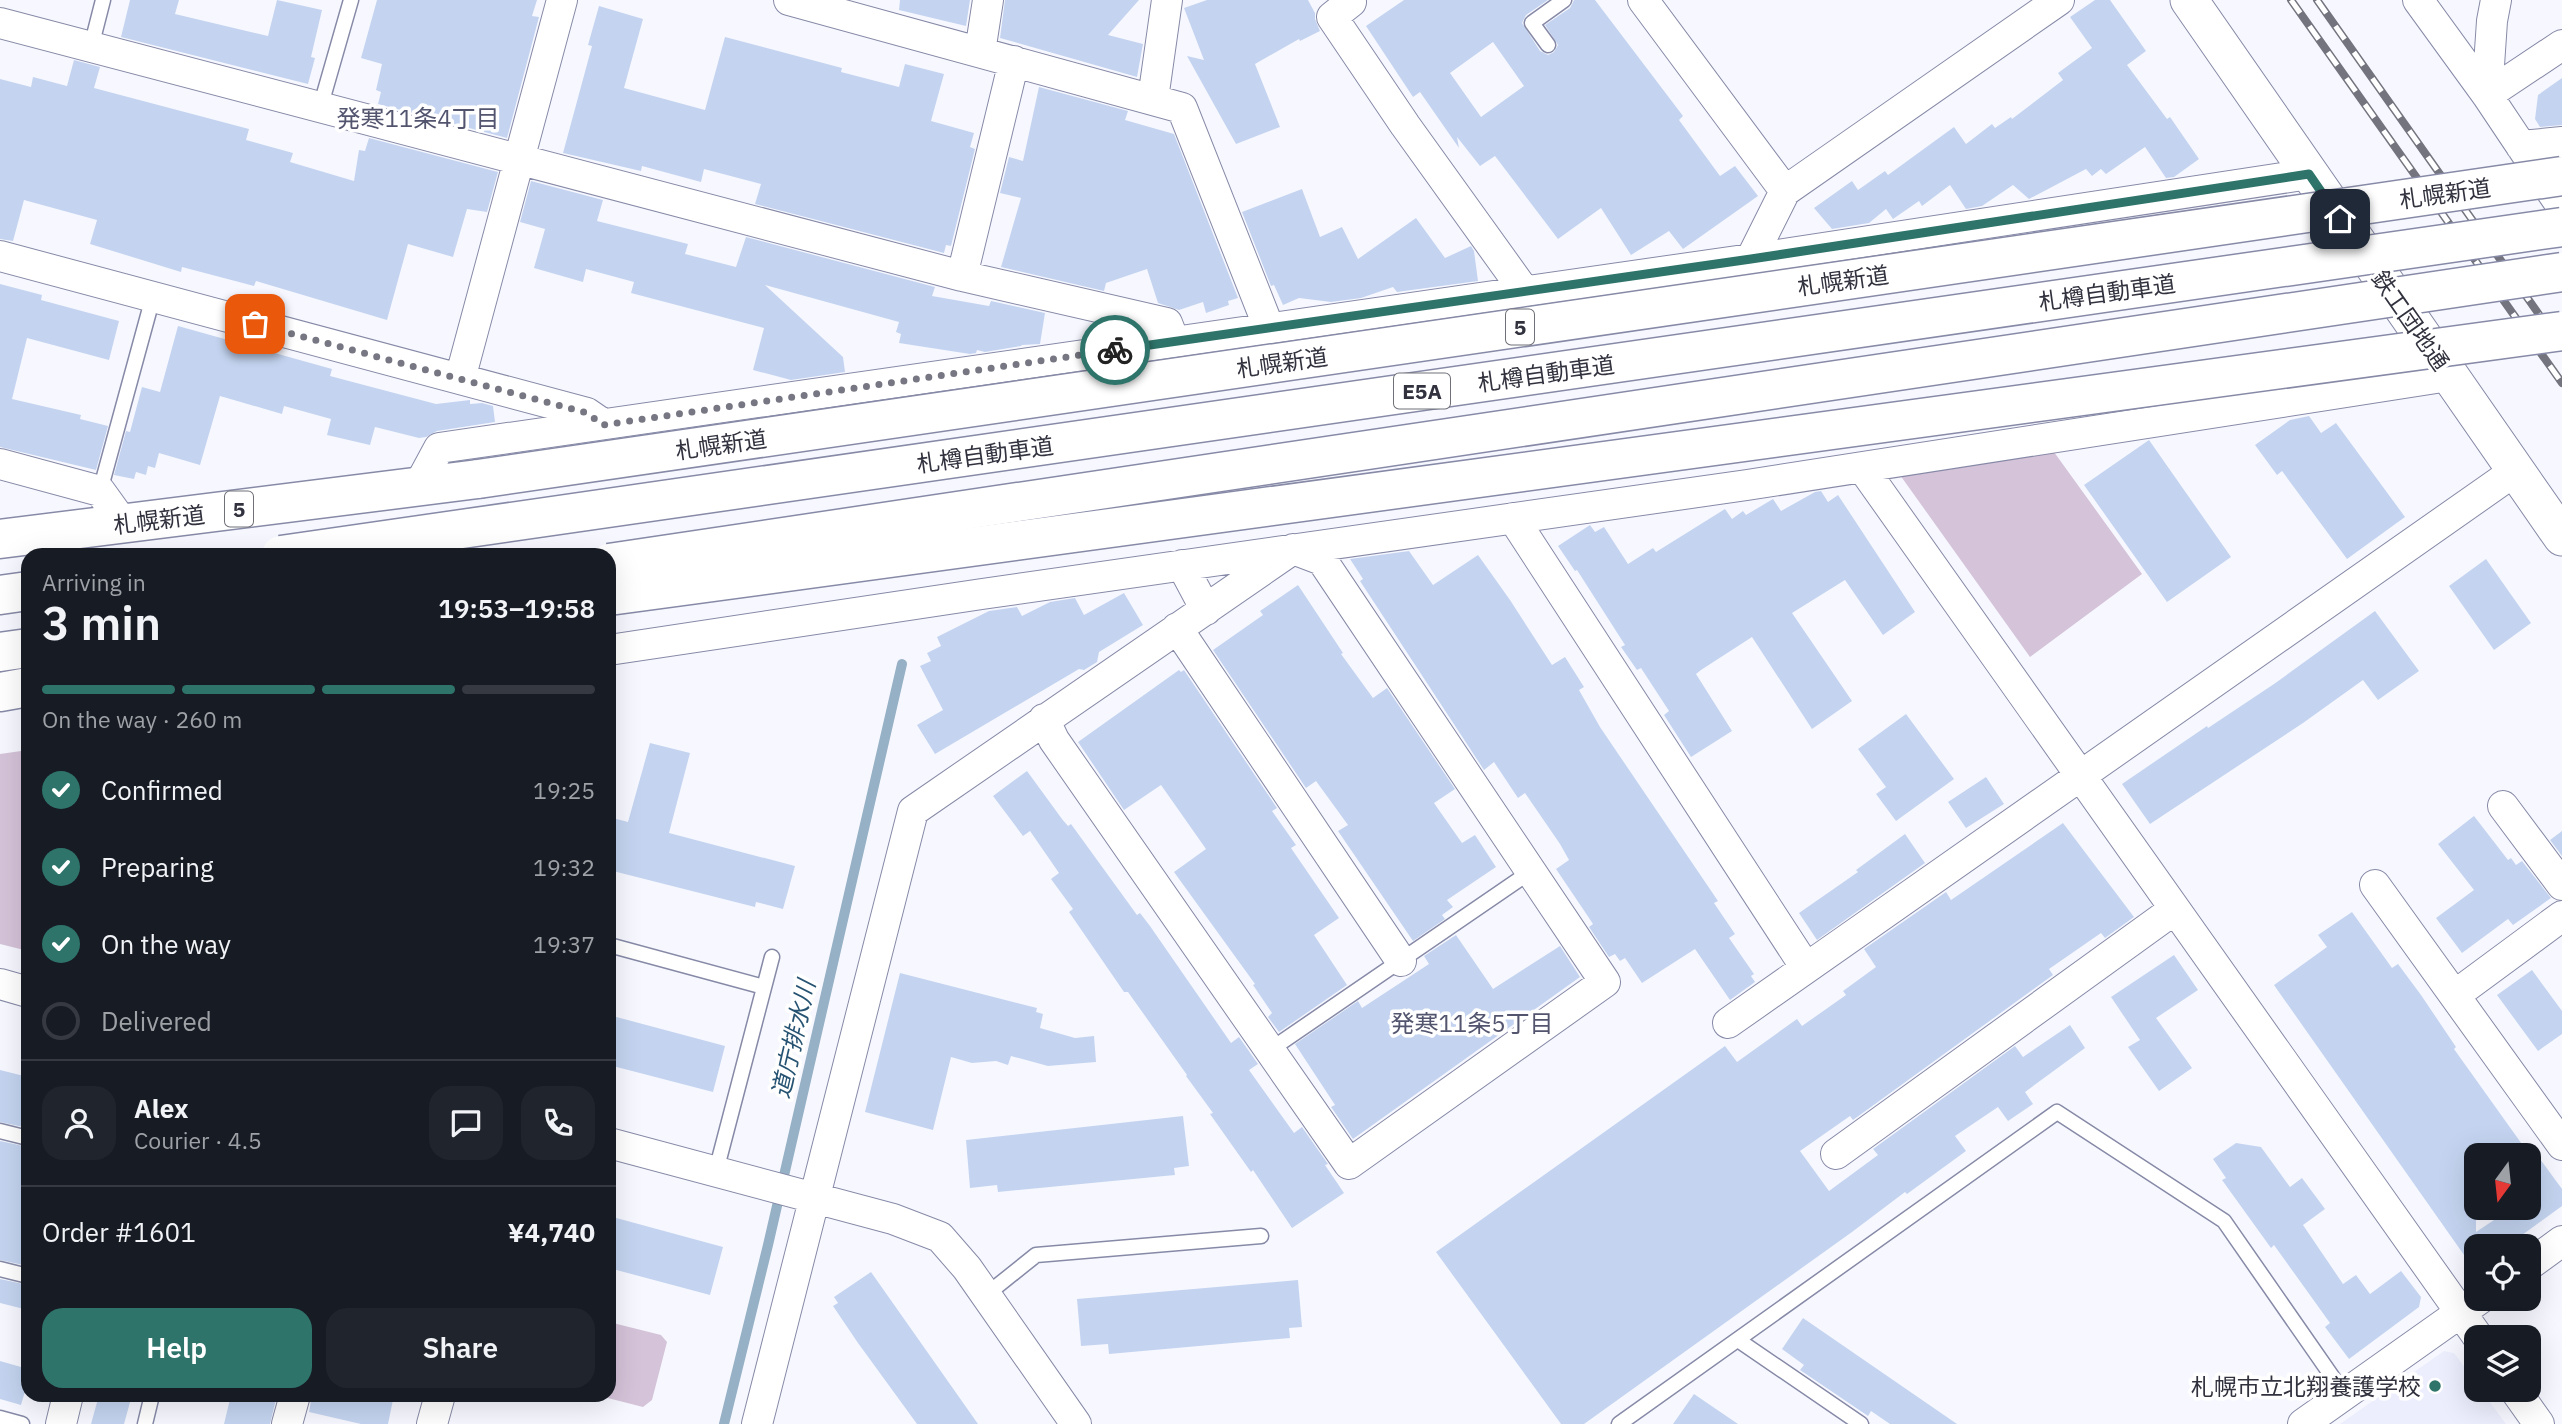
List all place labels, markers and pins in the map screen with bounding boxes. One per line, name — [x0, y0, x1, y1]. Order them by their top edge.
pin — [2310, 189, 2370, 249]
pin — [225, 294, 285, 354]
place label: 札幌市立北翔養護学校 — [2191, 1371, 2421, 1401]
marker: 札幌市立北翔養護学校 — [2427, 1378, 2443, 1394]

